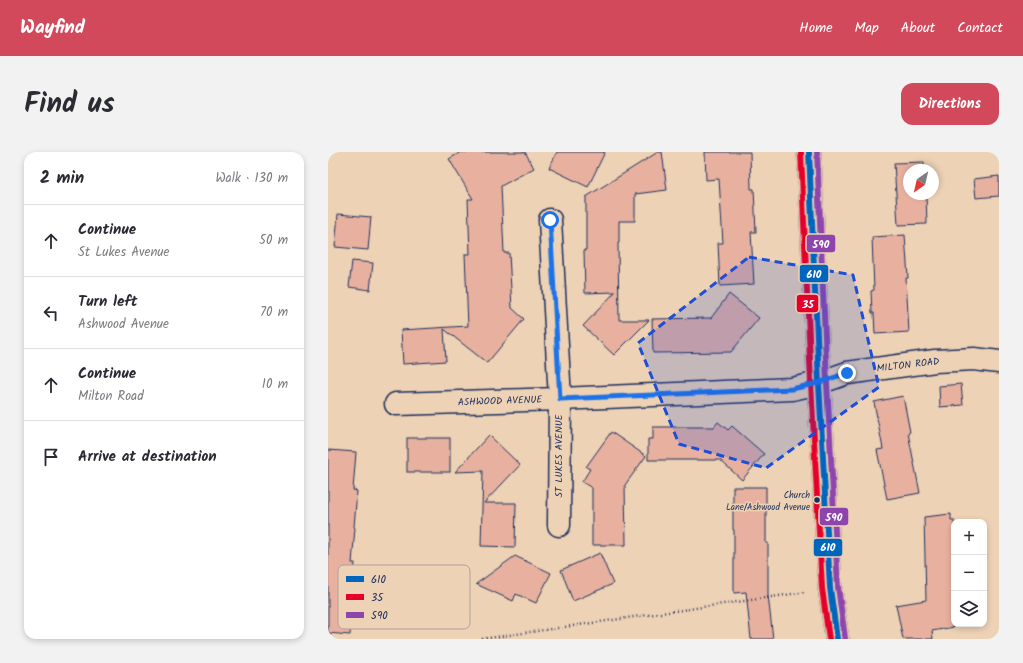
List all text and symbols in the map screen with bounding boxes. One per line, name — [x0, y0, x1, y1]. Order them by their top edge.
text: Wayfind — [20, 13, 85, 43]
text: Home — [799, 17, 833, 39]
text: Map — [855, 17, 879, 39]
text: About — [901, 17, 935, 39]
text: Contact — [957, 17, 1003, 39]
text: Find us — [24, 82, 115, 127]
button: Directions — [901, 83, 999, 125]
north arrow — [903, 164, 939, 200]
text: 2 min — [40, 165, 84, 192]
text: Walk · 130 m — [215, 168, 288, 189]
route start — [541, 211, 559, 229]
text: Continue — [78, 218, 136, 242]
icon: ahead — [40, 230, 62, 252]
text: 50 m — [259, 230, 288, 251]
line badge: 590 — [806, 234, 836, 253]
text: 590 — [812, 236, 830, 254]
text: St Lukes Avenue — [78, 242, 169, 263]
line badge: 610 — [799, 264, 829, 283]
text: 610 — [807, 266, 822, 284]
text: Turn left — [78, 290, 138, 314]
line badge: 35 — [796, 294, 819, 313]
text: 35 — [801, 296, 815, 314]
icon: left — [40, 302, 62, 324]
text: 70 m — [260, 302, 288, 323]
text: Ashwood Avenue — [78, 314, 169, 335]
street label: MILTON ROAD — [876, 353, 941, 377]
text: Continue — [78, 362, 136, 386]
route end — [838, 364, 856, 382]
icon: ahead — [40, 374, 62, 396]
text: 10 m — [262, 374, 288, 395]
text: Milton Road — [78, 386, 144, 407]
street label: ASHWOOD AVENUE — [458, 391, 544, 410]
street label: ST LUKES AVENUE — [551, 413, 567, 498]
text: Arrive at destination — [78, 445, 217, 469]
icon: arrive — [40, 446, 62, 468]
place label: Church Lane/Ashwood Avenue — [726, 488, 810, 515]
marker: Church Lane/Ashwood Avenue — [812, 495, 822, 505]
line badge: 590 — [819, 507, 849, 526]
text: 590 — [825, 509, 843, 527]
map controls — [951, 519, 987, 627]
button: + — [951, 519, 987, 555]
line badge: 610 — [813, 538, 843, 557]
text: 610 — [821, 539, 836, 557]
button: − — [951, 555, 987, 591]
legend — [338, 565, 470, 629]
text: 610 — [371, 571, 387, 589]
text: 35 — [371, 589, 384, 607]
button: layers — [951, 591, 987, 627]
text: 590 — [371, 607, 388, 625]

